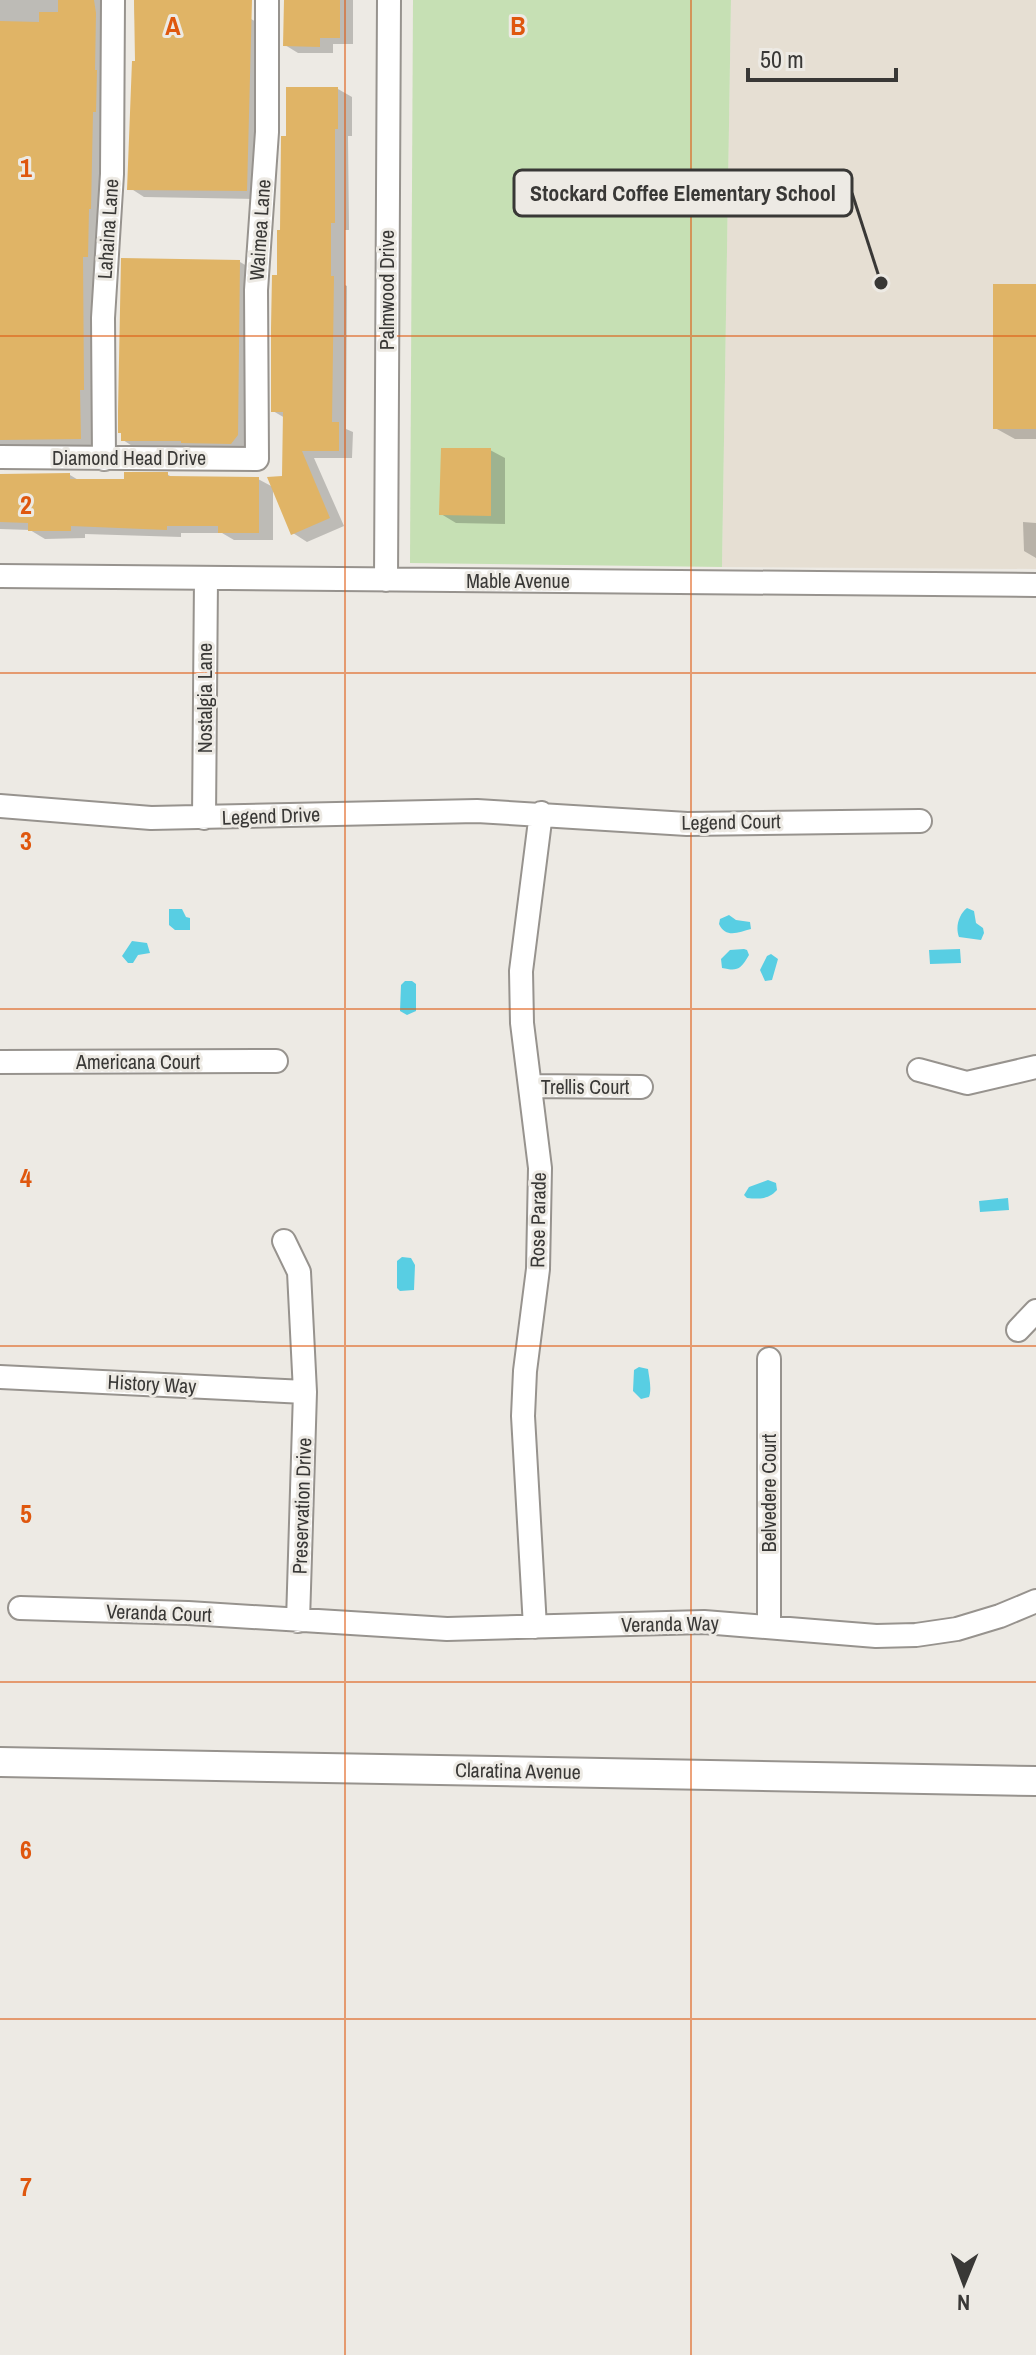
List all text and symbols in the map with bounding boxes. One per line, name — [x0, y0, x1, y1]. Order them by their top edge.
text: A — [165, 8, 181, 43]
text: B — [510, 8, 526, 43]
scale bar — [748, 32, 896, 82]
text: 50 m — [760, 43, 804, 75]
text: 1 — [20, 150, 32, 185]
callout: Stockard Coffee Elementary School — [514, 170, 852, 216]
street label: Lahaina Lane — [91, 178, 124, 280]
street label: Waimea Lane — [242, 178, 277, 282]
text: Stockard Coffee Elementary School — [530, 178, 836, 208]
street label: Palmwood Drive — [373, 230, 400, 350]
street label: Diamond Head Drive — [52, 444, 206, 471]
text: 2 — [20, 487, 32, 522]
street label: Mable Avenue — [466, 567, 570, 594]
street label: Nostalgia Lane — [191, 643, 218, 753]
street label: Legend Drive — [221, 800, 321, 831]
street label: Legend Court — [681, 807, 781, 836]
text: 3 — [20, 823, 32, 858]
street label: Americana Court — [75, 1048, 200, 1075]
street label: Trellis Court — [541, 1073, 630, 1100]
text: 4 — [20, 1160, 32, 1195]
street label: Rose Parade — [523, 1172, 552, 1268]
street label: History Way — [107, 1368, 198, 1399]
street label: Belvedere Court — [755, 1433, 782, 1552]
street label: Preservation Drive — [286, 1437, 317, 1575]
text: 5 — [20, 1496, 32, 1531]
street label: Veranda Court — [106, 1597, 213, 1628]
street label: Veranda Way — [621, 1609, 720, 1638]
street label: Claratina Avenue — [455, 1756, 581, 1785]
text: 6 — [20, 1832, 32, 1867]
text: 7 — [20, 2169, 32, 2204]
north arrow — [924, 2243, 1004, 2323]
text: N — [957, 2288, 970, 2318]

